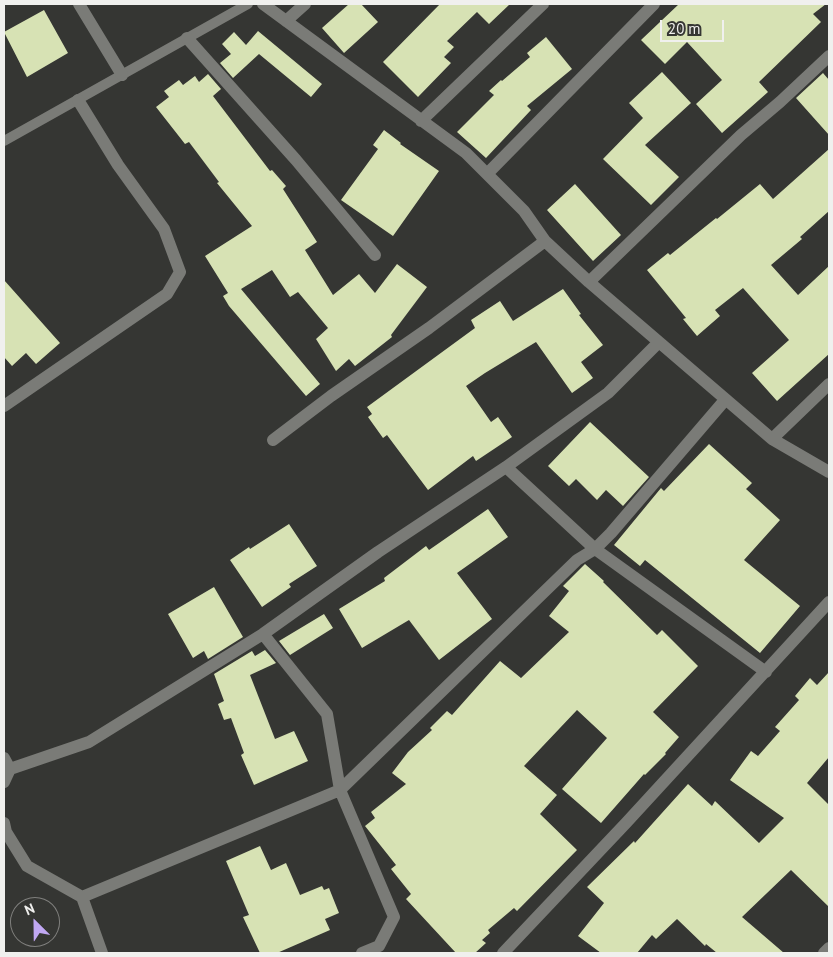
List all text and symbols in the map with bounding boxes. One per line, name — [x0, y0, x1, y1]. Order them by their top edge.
scale bar — [663, 10, 727, 42]
text: 20 m — [668, 19, 701, 38]
north arrow — [10, 897, 60, 947]
text: N — [22, 899, 37, 919]

